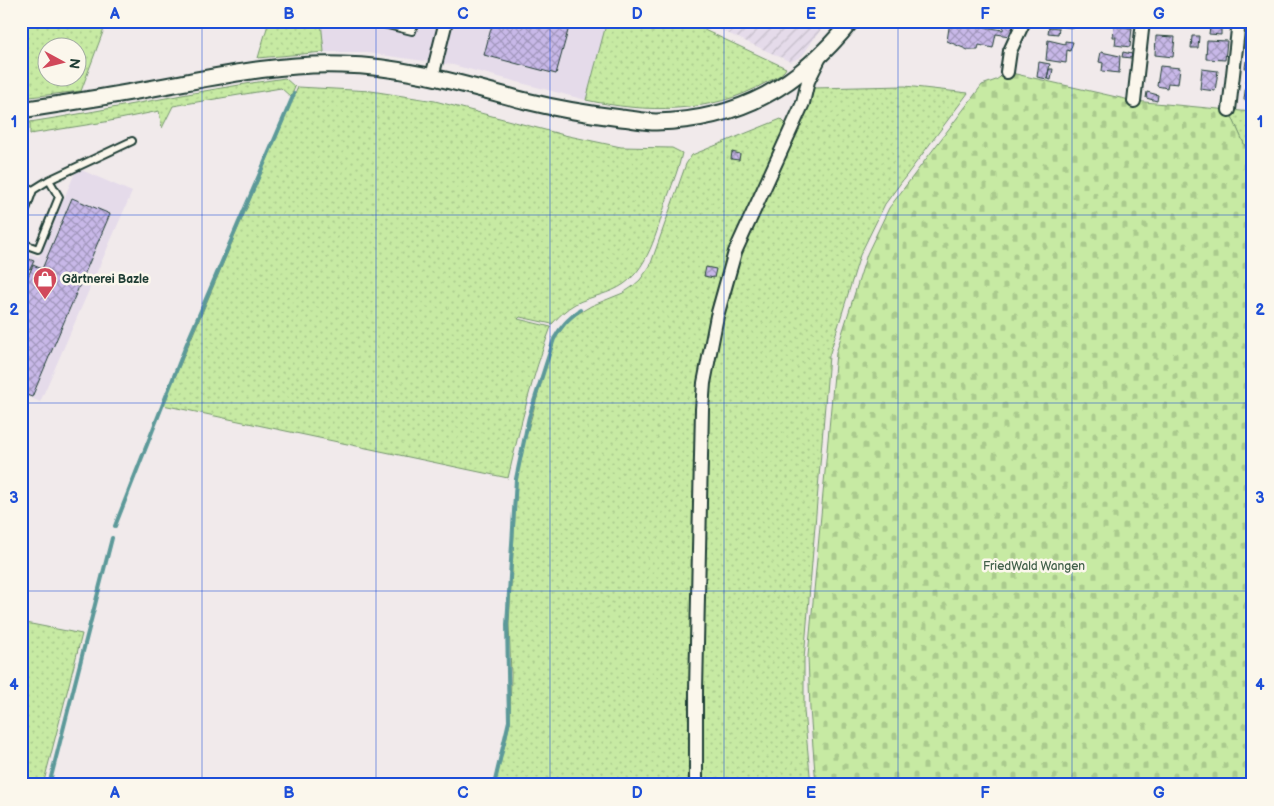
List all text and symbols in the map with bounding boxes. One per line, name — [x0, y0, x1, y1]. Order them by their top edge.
text: A — [109, 5, 120, 24]
text: B — [283, 5, 295, 24]
text: C — [457, 5, 469, 24]
text: D — [631, 5, 643, 24]
text: E — [806, 5, 816, 24]
text: F — [980, 5, 990, 24]
text: G — [1153, 5, 1165, 24]
north arrow — [38, 38, 88, 88]
text: N — [65, 57, 83, 70]
text: 1 — [11, 113, 17, 132]
text: 1 — [1257, 113, 1263, 132]
shop icon: Gärtnerei Bazle — [32, 266, 58, 300]
place label: Gärtnerei Bazle — [62, 272, 149, 287]
text: 2 — [9, 301, 19, 320]
text: 2 — [1255, 301, 1265, 320]
text: 3 — [9, 489, 19, 508]
text: 3 — [1255, 489, 1265, 508]
park label: FriedWald Wangen — [983, 559, 1085, 574]
text: 4 — [9, 676, 19, 695]
text: 4 — [1255, 676, 1265, 695]
text: A — [109, 784, 120, 803]
text: B — [283, 784, 295, 803]
text: C — [457, 784, 469, 803]
text: D — [631, 784, 643, 803]
text: E — [806, 784, 816, 803]
text: F — [980, 784, 990, 803]
text: G — [1153, 784, 1165, 803]

